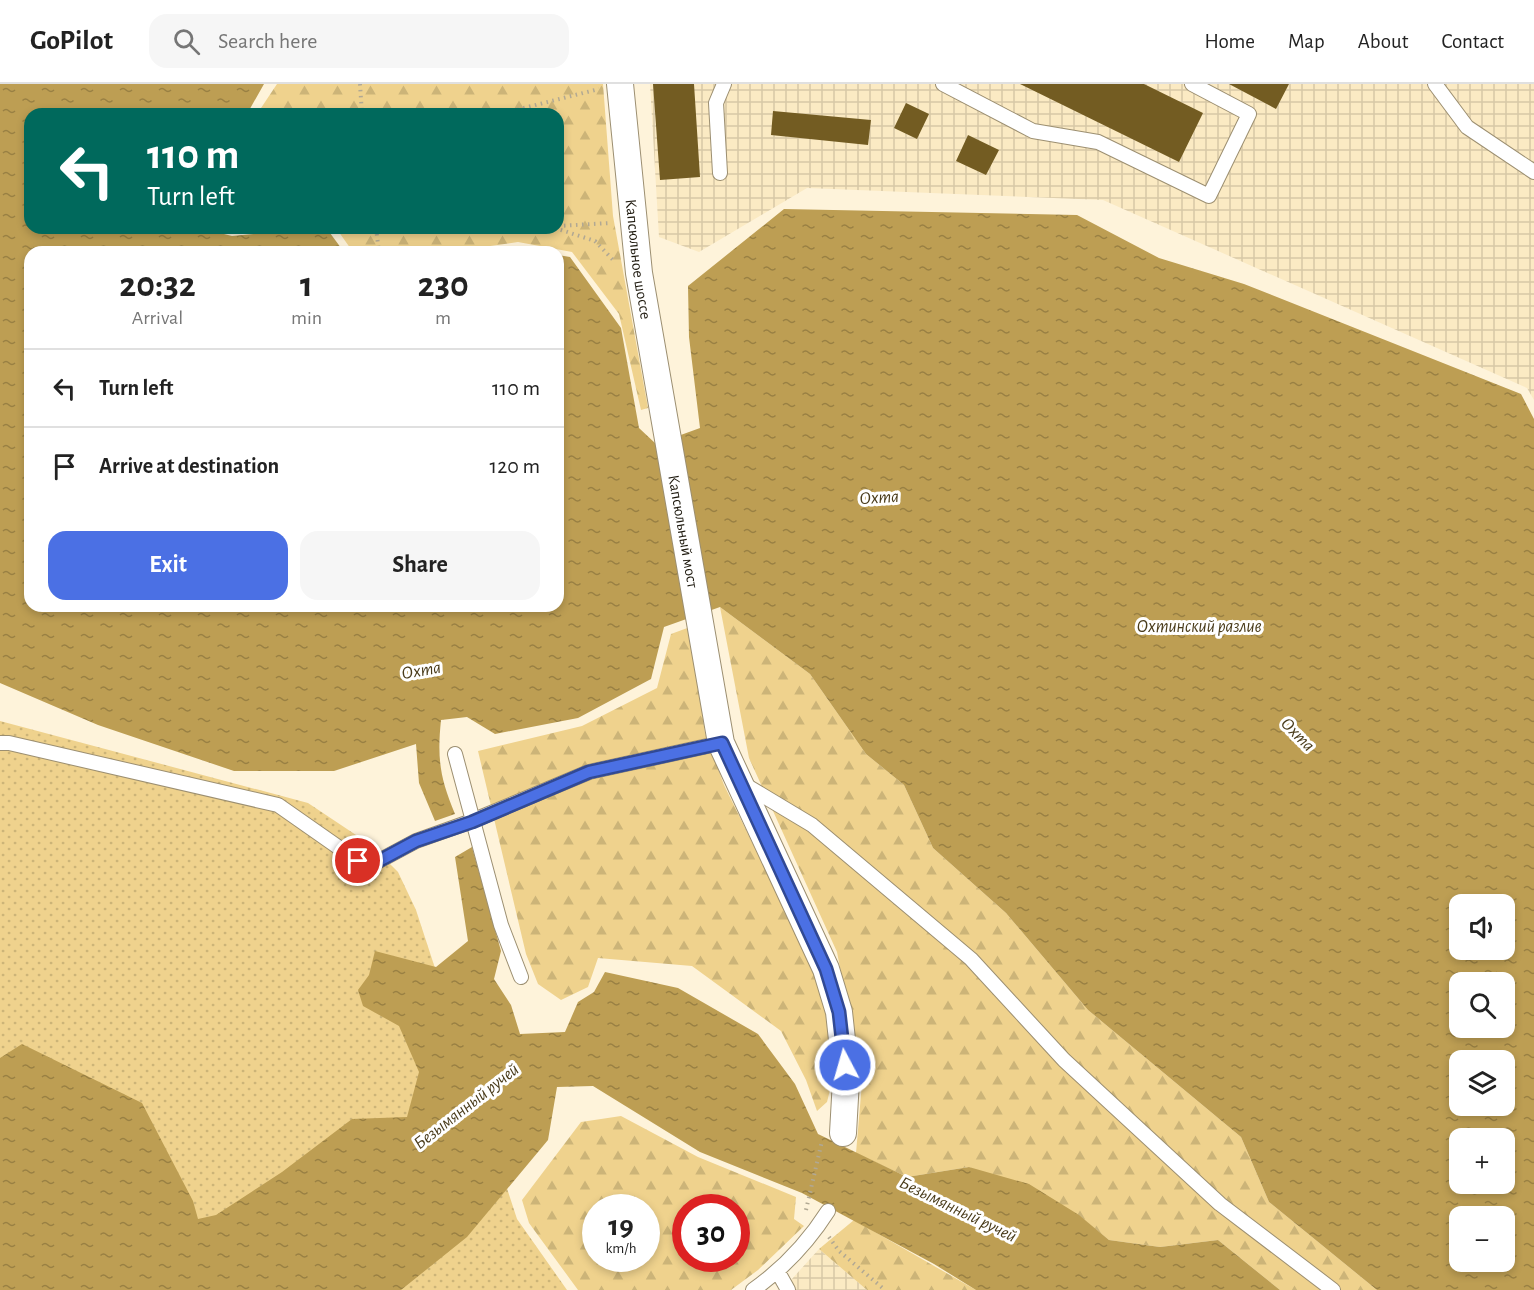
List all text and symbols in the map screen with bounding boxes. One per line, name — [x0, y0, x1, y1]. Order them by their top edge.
search box — [149, 14, 569, 68]
icon: search — [170, 25, 203, 58]
text: GoPilot — [30, 27, 113, 55]
text: Search here — [218, 30, 318, 52]
text: Home — [1204, 31, 1255, 52]
text: Map — [1288, 31, 1325, 52]
text: About — [1358, 31, 1408, 52]
text: Contact — [1441, 31, 1504, 52]
icon: left — [48, 132, 126, 210]
text: 110 m — [147, 134, 239, 176]
text: Turn left — [147, 183, 235, 210]
street label: Капсюльное шоссе — [623, 198, 654, 321]
text: 20:32 — [119, 267, 196, 303]
text: 1 — [300, 267, 313, 303]
text: 230 — [417, 267, 469, 303]
text: Arrival — [132, 308, 183, 328]
text: min — [291, 308, 322, 328]
text: m — [435, 308, 451, 328]
icon: left — [48, 372, 81, 405]
text: Turn left — [99, 377, 173, 399]
text: 110 m — [492, 377, 540, 399]
icon: arrive — [48, 450, 81, 483]
text: Arrive at destination — [99, 455, 279, 477]
text: 120 m — [490, 455, 540, 477]
street label: Капсюльный мост — [665, 473, 701, 589]
water label: Охта — [859, 488, 899, 508]
button: Exit — [48, 531, 288, 600]
button: Share — [300, 531, 540, 600]
water label: Охтинский разлив — [1136, 618, 1262, 636]
water label: Охта — [400, 659, 442, 683]
water label: Охта — [1277, 714, 1318, 755]
pin — [332, 835, 383, 886]
icon: arrive — [341, 844, 374, 877]
map controls — [1449, 894, 1515, 1272]
button: sound — [1449, 894, 1515, 960]
button: search — [1449, 972, 1515, 1038]
position arrow — [813, 1033, 877, 1097]
button: layers — [1449, 1050, 1515, 1116]
water label: Безымянный ручей — [411, 1060, 523, 1153]
button: + — [1449, 1128, 1515, 1194]
water label: Безымянный ручей — [896, 1174, 1019, 1246]
speed limit sign: 30 — [672, 1194, 750, 1272]
button: − — [1449, 1206, 1515, 1272]
text: 19 — [608, 1211, 634, 1241]
text: km/h — [606, 1241, 636, 1256]

